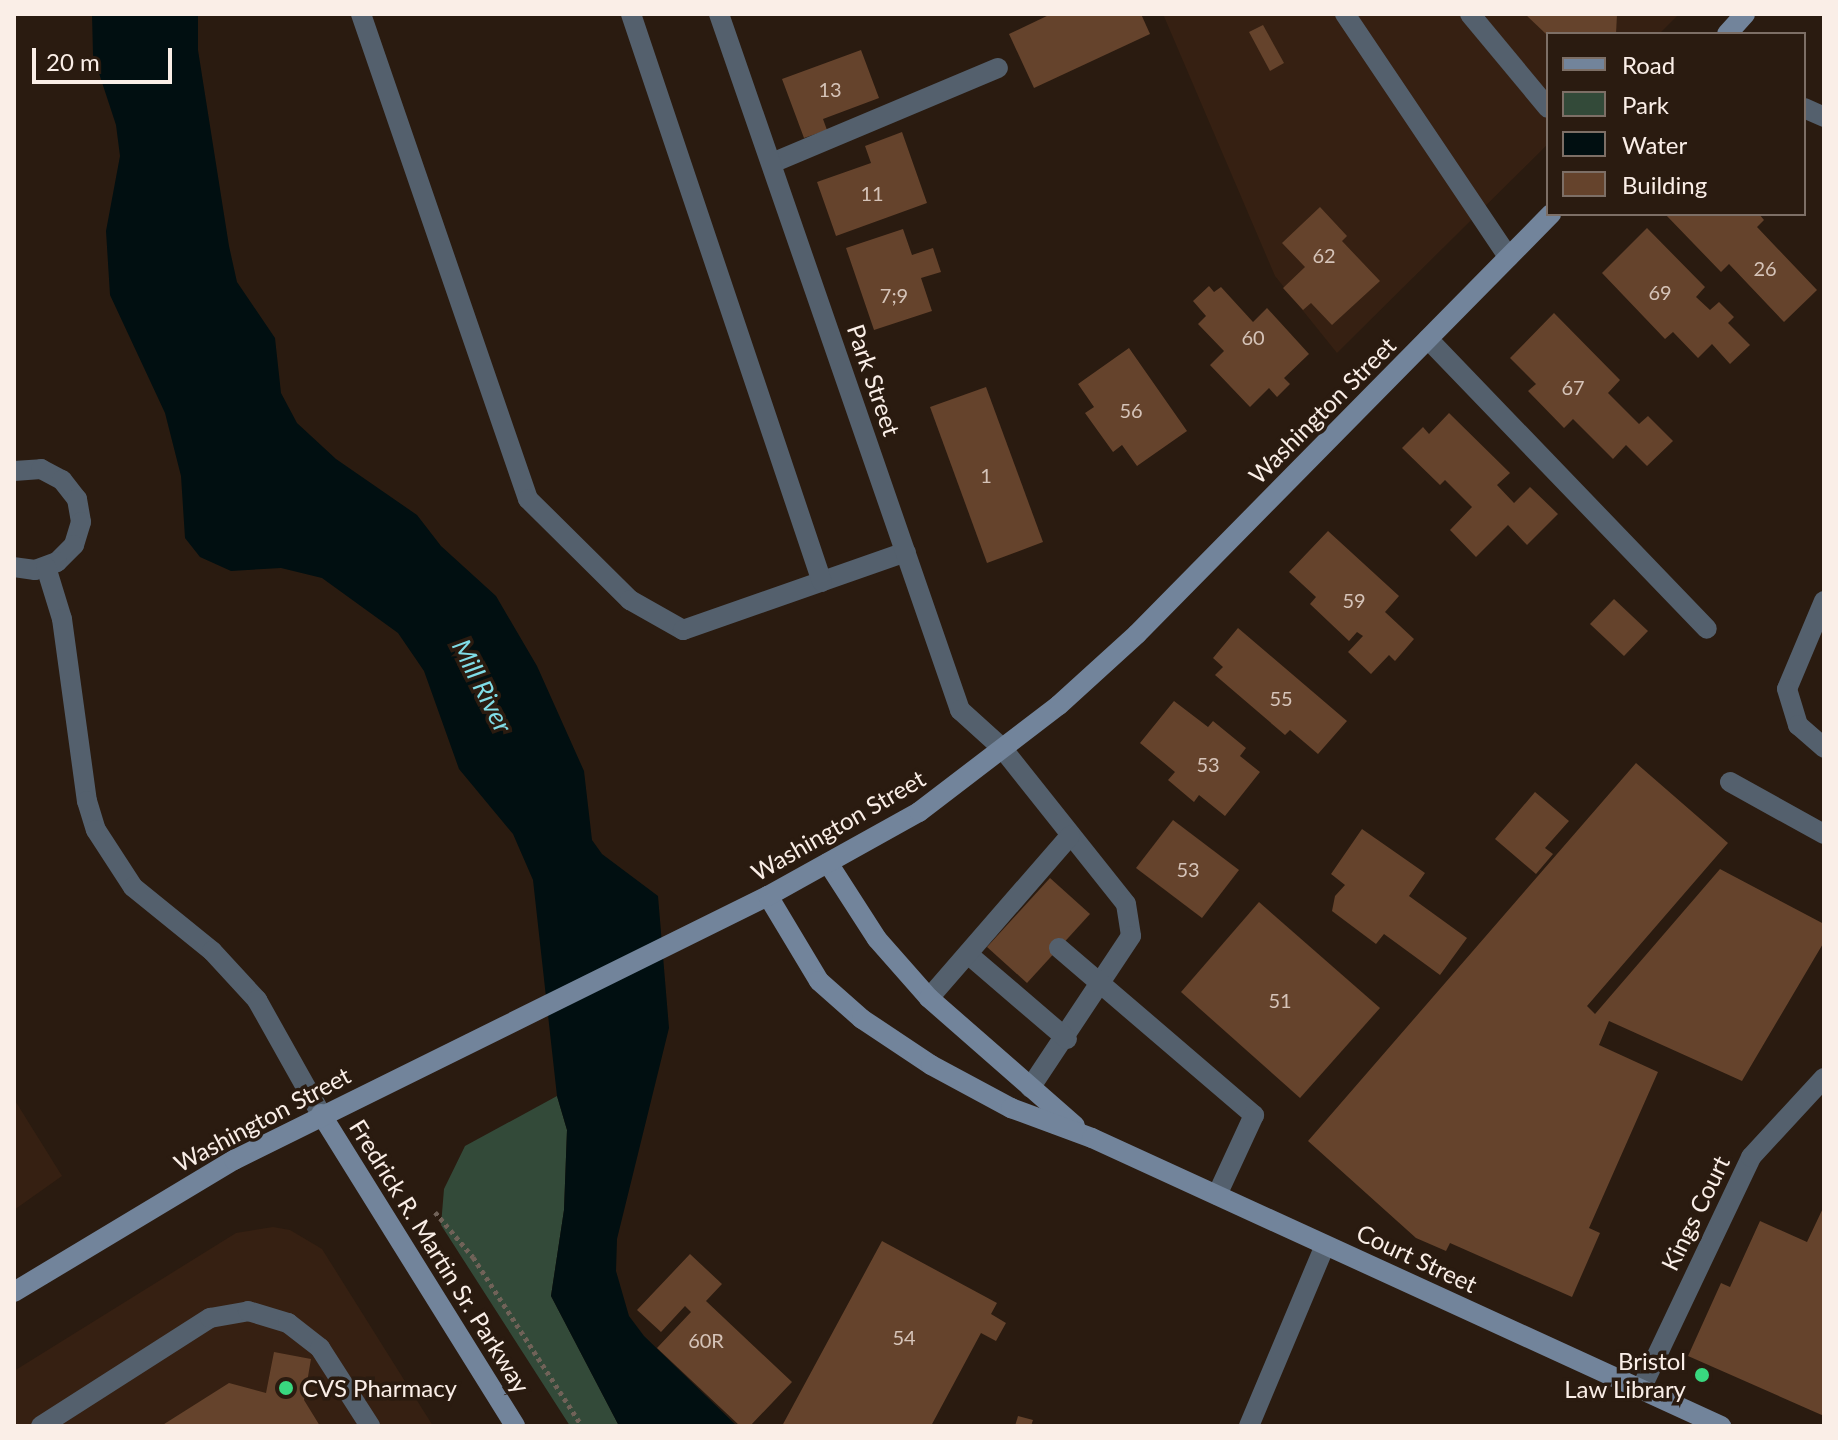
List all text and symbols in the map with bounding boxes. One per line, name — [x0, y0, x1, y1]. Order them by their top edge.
scale bar — [36, 32, 176, 82]
legend — [1546, 32, 1806, 216]
text: 20 m — [46, 47, 100, 76]
text: Road — [1622, 50, 1675, 79]
house number: 13 — [818, 77, 842, 101]
text: Park — [1622, 90, 1669, 119]
text: Water — [1622, 130, 1687, 159]
text: Building — [1622, 170, 1707, 199]
house number: 11 — [860, 181, 884, 205]
house number: 62 — [1312, 243, 1336, 267]
house number: 26 — [1753, 256, 1777, 280]
house number: 69 — [1648, 280, 1672, 304]
house number: 7;9 — [880, 283, 908, 307]
street label: Park Street — [841, 320, 907, 440]
house number: 60 — [1241, 325, 1265, 349]
street label: Washington Street — [1243, 331, 1401, 489]
house number: 67 — [1561, 375, 1585, 399]
house number: 56 — [1119, 398, 1143, 422]
house number: 1 — [980, 463, 992, 487]
house number: 59 — [1342, 588, 1366, 612]
water label: Mill River — [445, 634, 519, 738]
house number: 55 — [1269, 686, 1293, 710]
house number: 53 — [1196, 752, 1220, 776]
street label: Washington Street — [746, 764, 930, 886]
house number: 53 — [1176, 857, 1200, 881]
house number: 51 — [1268, 988, 1292, 1012]
street label: Washington Street — [169, 1060, 355, 1178]
street label: Fredrick R. Martin Sr. Parkway — [344, 1114, 536, 1398]
street label: Kings Court — [1655, 1151, 1735, 1275]
street label: Court Street — [1352, 1218, 1482, 1298]
house number: 54 — [892, 1325, 916, 1349]
house number: 60R — [688, 1328, 724, 1352]
place label: Bristol Law Library — [1564, 1347, 1686, 1403]
marker: Bristol Law Library — [1693, 1366, 1711, 1384]
place label: CVS Pharmacy — [302, 1374, 457, 1402]
marker: CVS Pharmacy — [277, 1379, 295, 1397]

